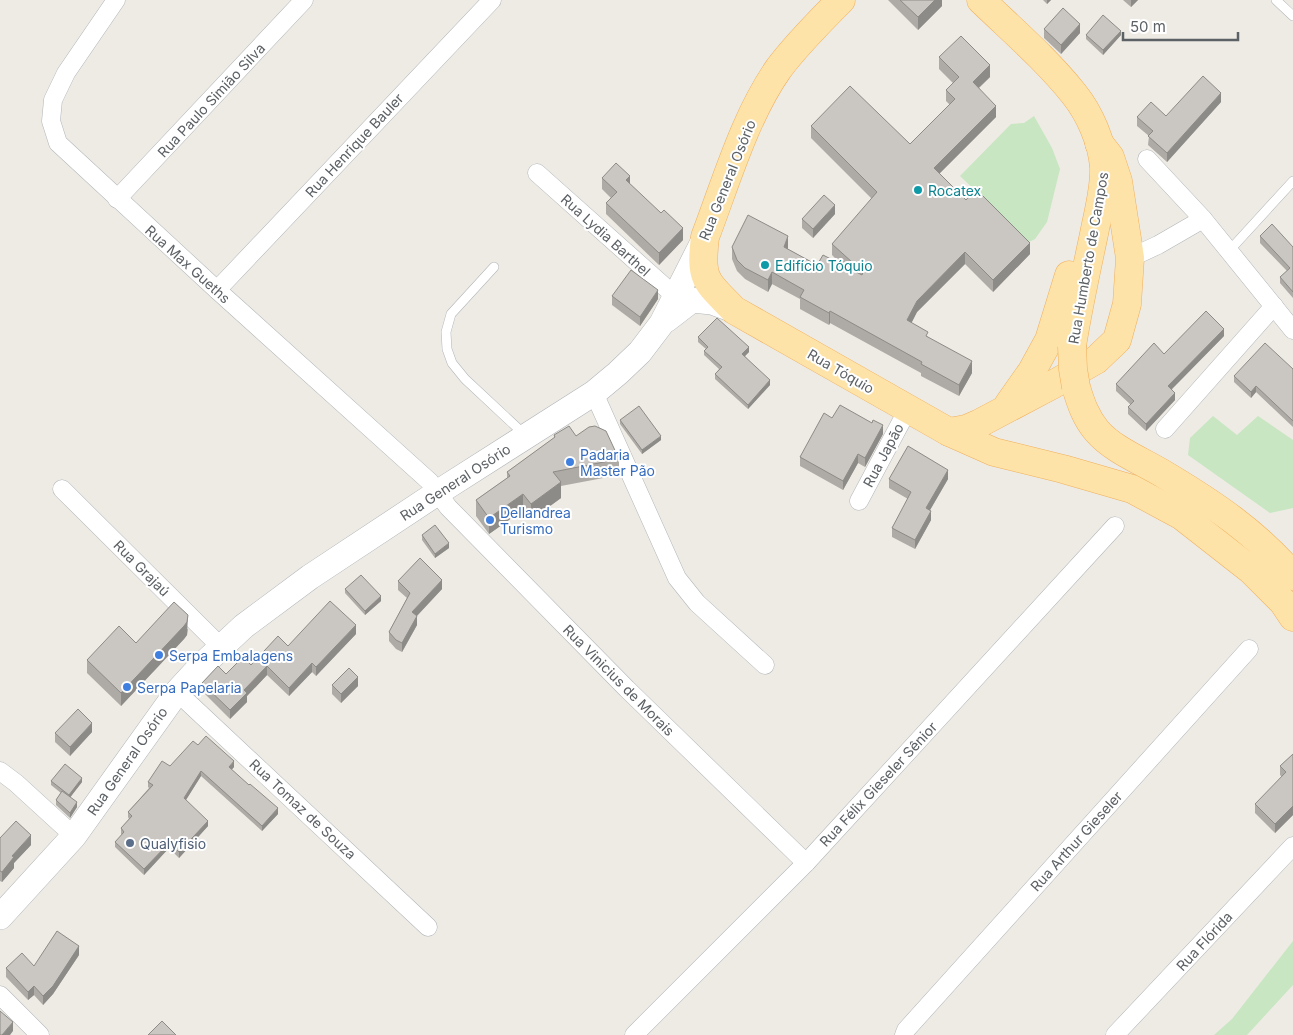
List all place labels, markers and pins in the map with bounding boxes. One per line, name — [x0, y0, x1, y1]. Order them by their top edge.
place label: Rocatex — [928, 182, 981, 199]
marker: Rocatex — [912, 184, 924, 196]
place label: Edifício Tóquio — [775, 257, 873, 274]
marker: Edifício Tóquio — [759, 259, 771, 271]
place label: Padaria Master Pão — [580, 446, 655, 479]
marker: Padaria Master Pão — [564, 456, 576, 468]
place label: Dellandrea Turismo — [500, 504, 571, 537]
marker: Dellandrea Turismo — [484, 514, 496, 526]
place label: Serpa Embalagens — [169, 647, 293, 664]
marker: Serpa Embalagens — [153, 649, 165, 661]
place label: Serpa Papelaria — [137, 679, 242, 696]
marker: Serpa Papelaria — [121, 681, 133, 693]
place label: Qualyfisio — [140, 835, 206, 852]
marker: Qualyfisio — [124, 837, 136, 849]

